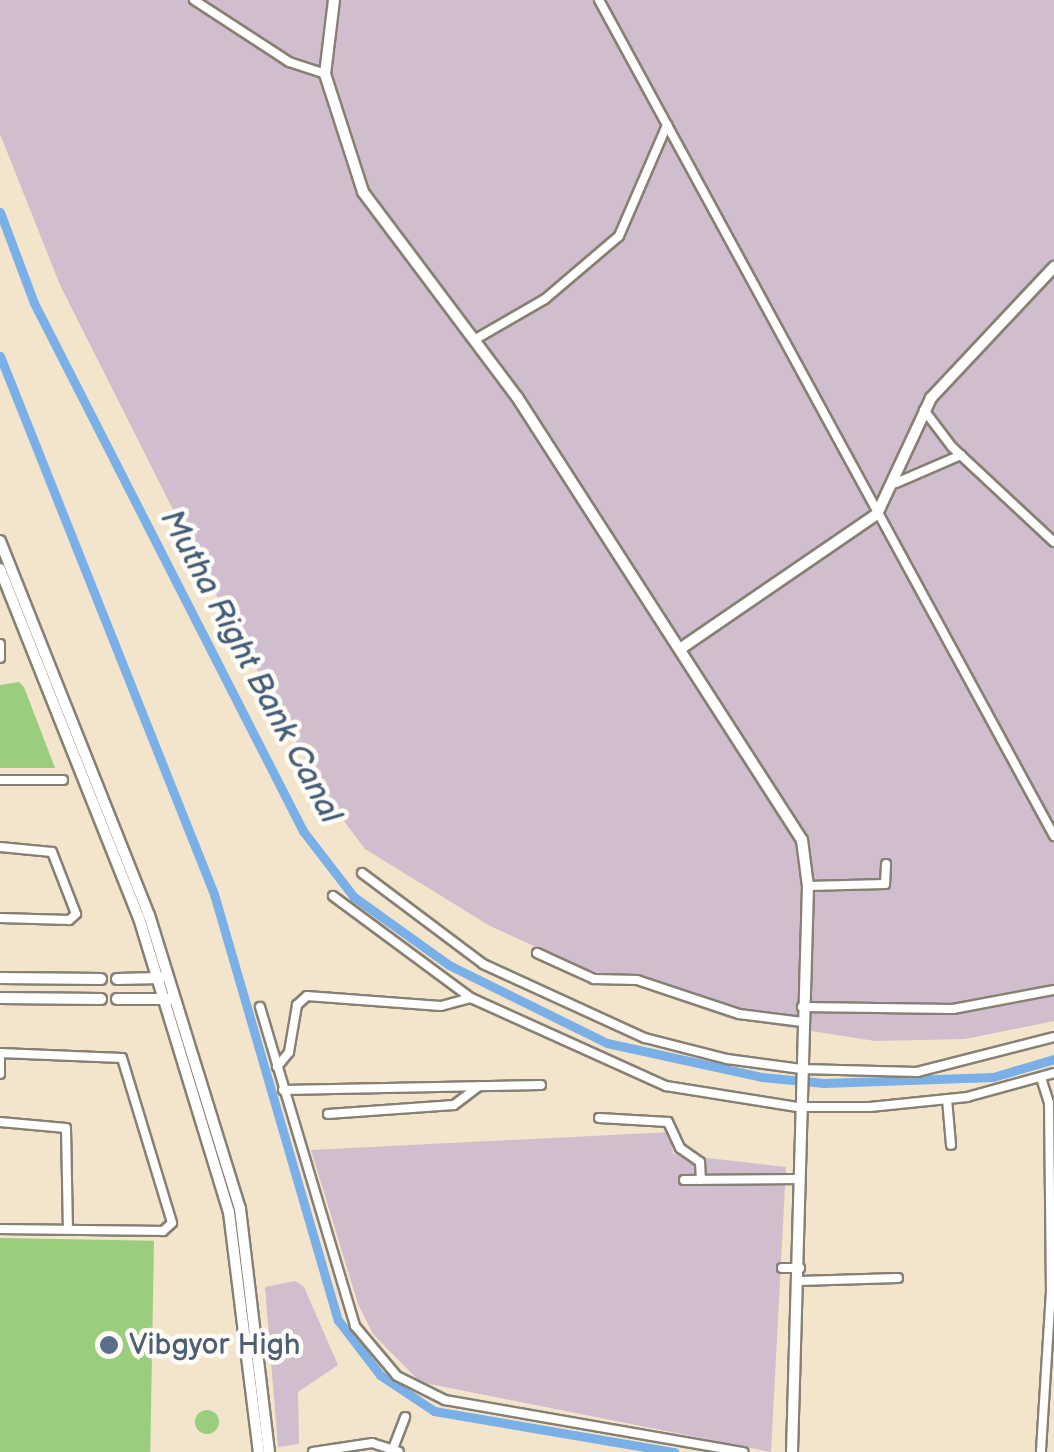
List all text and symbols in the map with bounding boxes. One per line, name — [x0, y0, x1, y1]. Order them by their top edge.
water label: Mutha Right Bank Canal — [151, 504, 349, 830]
place label: Vibgyor High — [129, 1327, 300, 1363]
marker: Vibgyor High — [98, 1334, 120, 1356]

